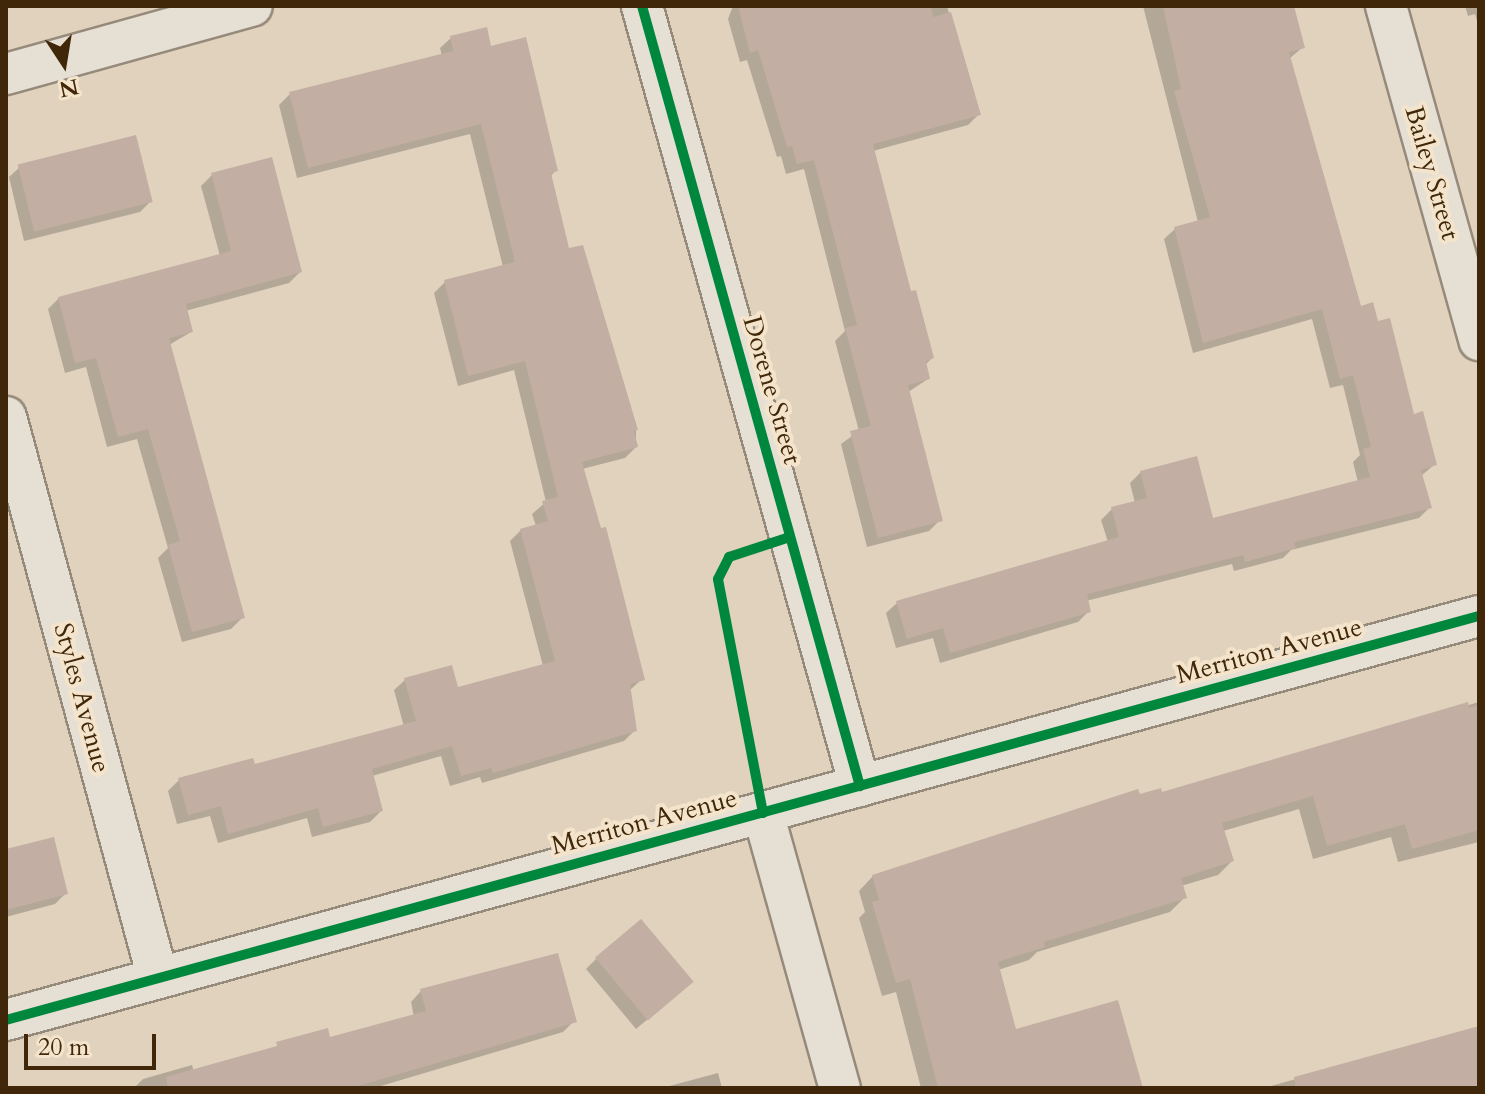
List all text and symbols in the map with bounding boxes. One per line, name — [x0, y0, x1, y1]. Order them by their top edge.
north arrow — [24, 24, 104, 104]
text: N — [57, 71, 81, 104]
street label: Bailey Street — [1398, 102, 1466, 244]
street label: Dorene Street — [736, 312, 808, 468]
street label: Merriton Avenue — [1173, 611, 1365, 691]
street label: Styles Avenue — [47, 620, 117, 776]
street label: Merriton Avenue — [548, 782, 740, 862]
scale bar — [28, 1018, 160, 1068]
text: 20 m — [38, 1031, 89, 1064]

